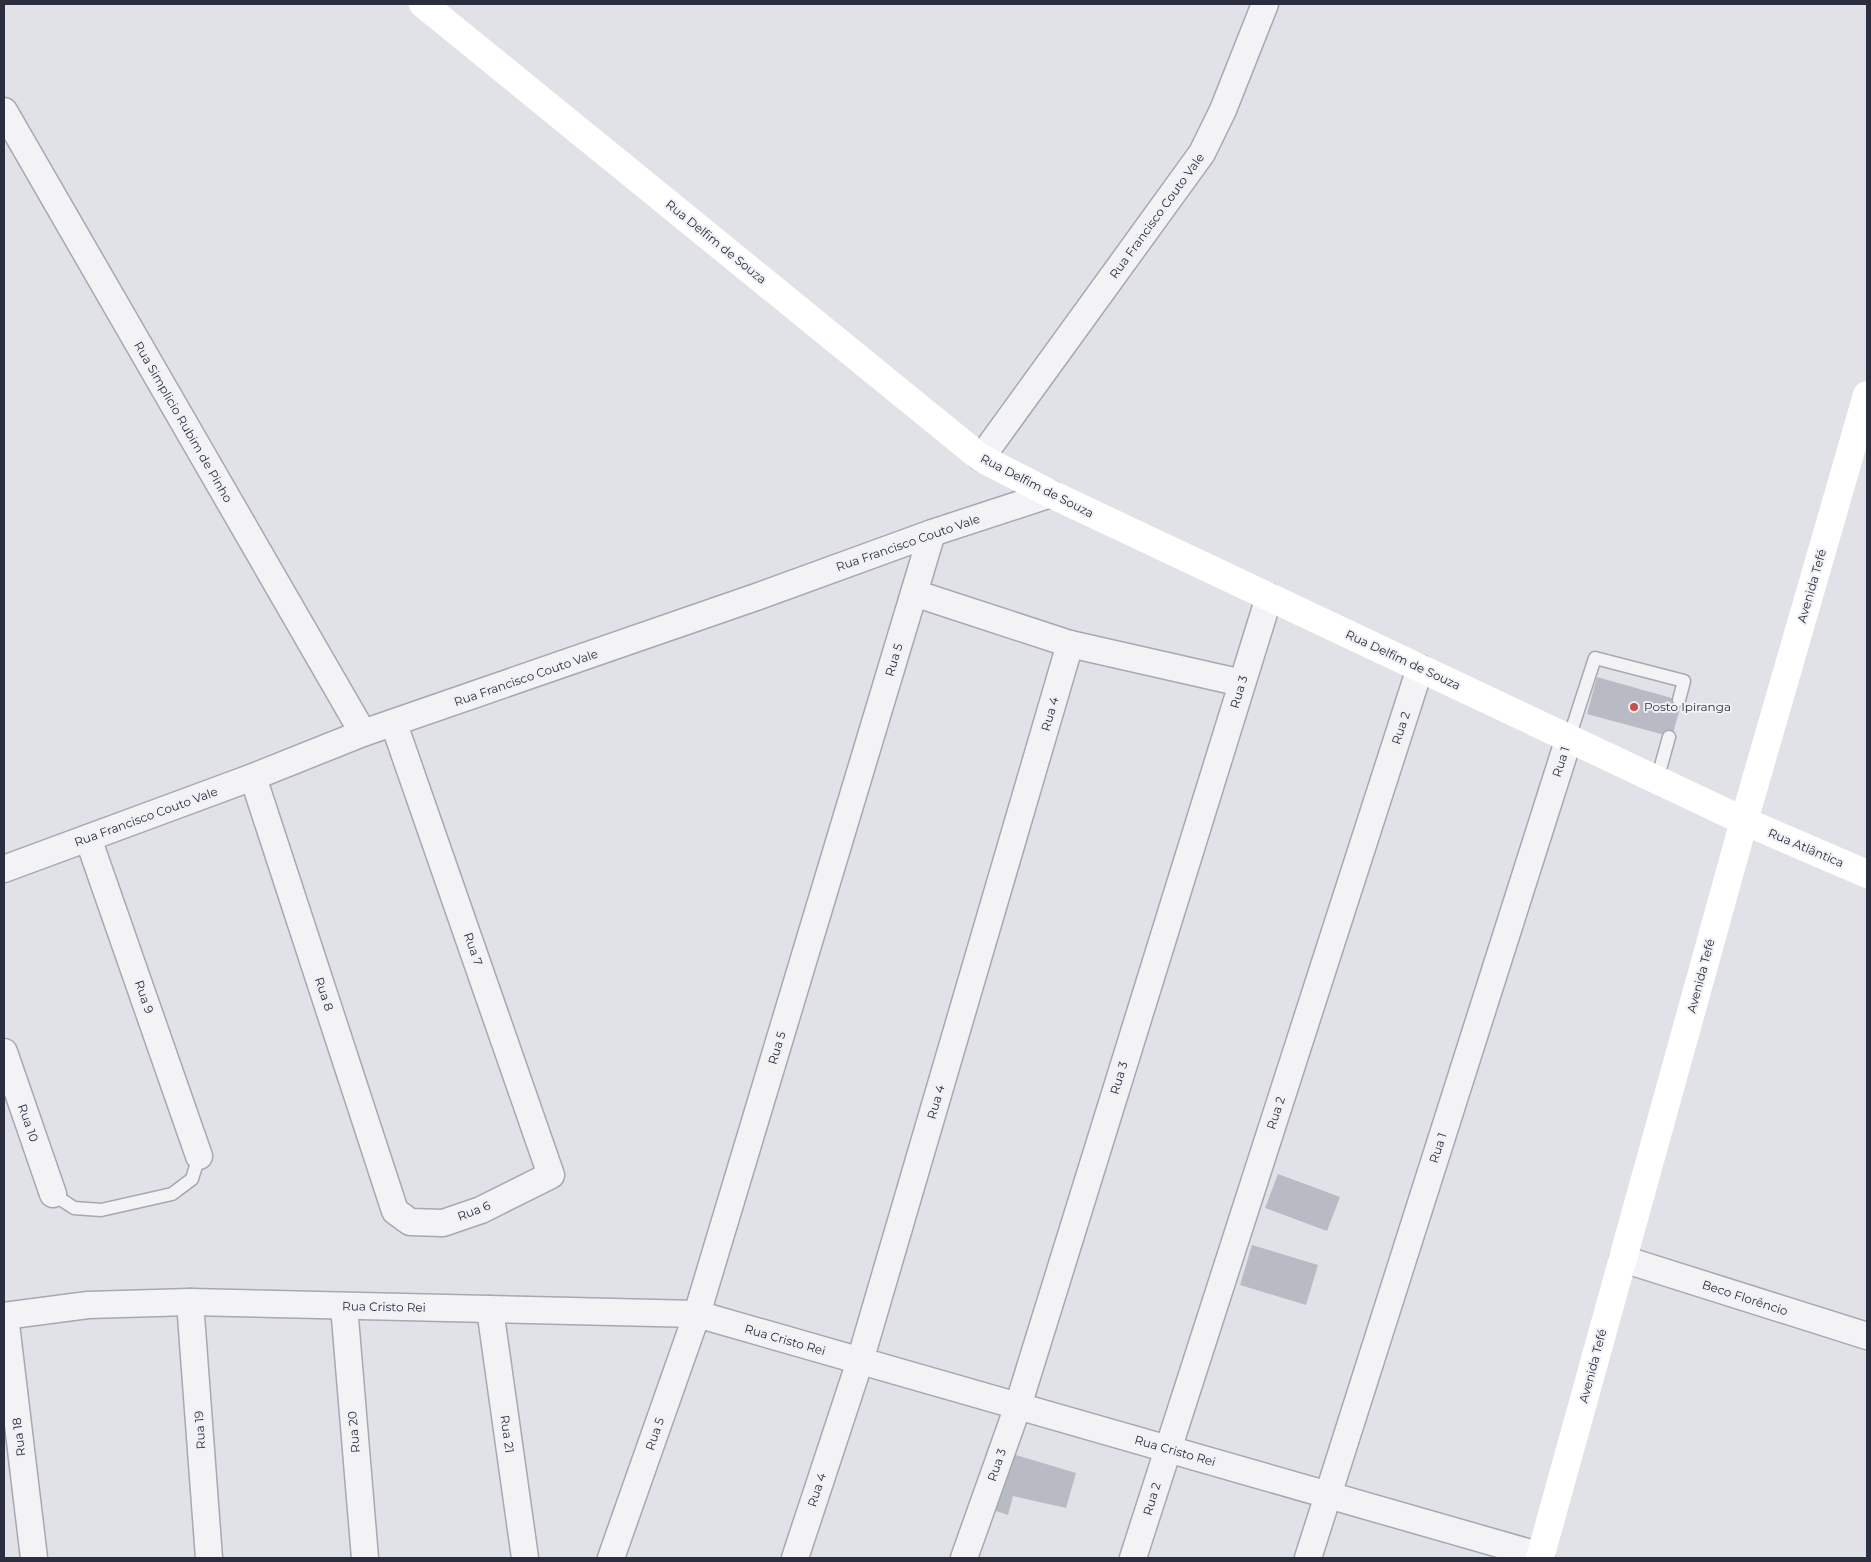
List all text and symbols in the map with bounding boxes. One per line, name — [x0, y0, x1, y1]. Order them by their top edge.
street label: Rua Francisco Couto Vale — [1106, 150, 1207, 281]
street label: Rua Delfim de Souza — [663, 196, 770, 287]
street label: Rua Simplicio Rubim de Pinho — [131, 339, 236, 505]
street label: Rua Delfim de Souza — [978, 450, 1096, 521]
street label: Rua Francisco Couto Vale — [834, 511, 982, 574]
street label: Avenida Tefé — [1794, 547, 1829, 625]
street label: Rua Delfim de Souza — [1343, 626, 1463, 693]
street label: Rua 5 — [881, 641, 906, 678]
street label: Rua Francisco Couto Vale — [452, 646, 600, 709]
street label: Rua 3 — [1226, 673, 1251, 710]
street label: Rua 4 — [1037, 695, 1062, 733]
place label: Posto Ipiranga — [1644, 699, 1731, 714]
marker: Posto Ipiranga — [1628, 701, 1640, 713]
street label: Rua 2 — [1388, 709, 1413, 746]
street label: Rua 1 — [1549, 745, 1572, 779]
street label: Rua Francisco Couto Vale — [72, 784, 220, 849]
street label: Rua Atlântica — [1766, 825, 1846, 870]
street label: Rua 7 — [461, 930, 486, 967]
street label: Avenida Tefé — [1683, 937, 1718, 1015]
street label: Rua 8 — [312, 975, 337, 1013]
street label: Rua 9 — [132, 978, 157, 1015]
street label: Rua 5 — [764, 1029, 789, 1066]
street label: Rua 3 — [1106, 1059, 1131, 1096]
street label: Rua 4 — [923, 1083, 948, 1121]
street label: Rua 2 — [1263, 1094, 1288, 1131]
street label: Rua 10 — [15, 1102, 42, 1144]
street label: Rua 1 — [1426, 1131, 1449, 1165]
street label: Rua 6 — [455, 1197, 493, 1224]
street label: Beco Florêncio — [1700, 1277, 1790, 1318]
street label: Rua Cristo Rei — [342, 1298, 426, 1315]
street label: Rua Cristo Rei — [743, 1321, 827, 1358]
street label: Avenida Tefé — [1575, 1327, 1610, 1405]
street label: Rua 19 — [191, 1410, 208, 1450]
street label: Rua 20 — [344, 1411, 363, 1453]
street label: Rua 21 — [497, 1414, 518, 1454]
street label: Rua 5 — [642, 1415, 667, 1452]
street label: Rua 18 — [9, 1416, 28, 1457]
street label: Rua Cristo Rei — [1133, 1432, 1217, 1469]
street label: Rua 3 — [984, 1446, 1009, 1483]
street label: Rua 4 — [804, 1471, 829, 1509]
street label: Rua 2 — [1139, 1480, 1164, 1517]

